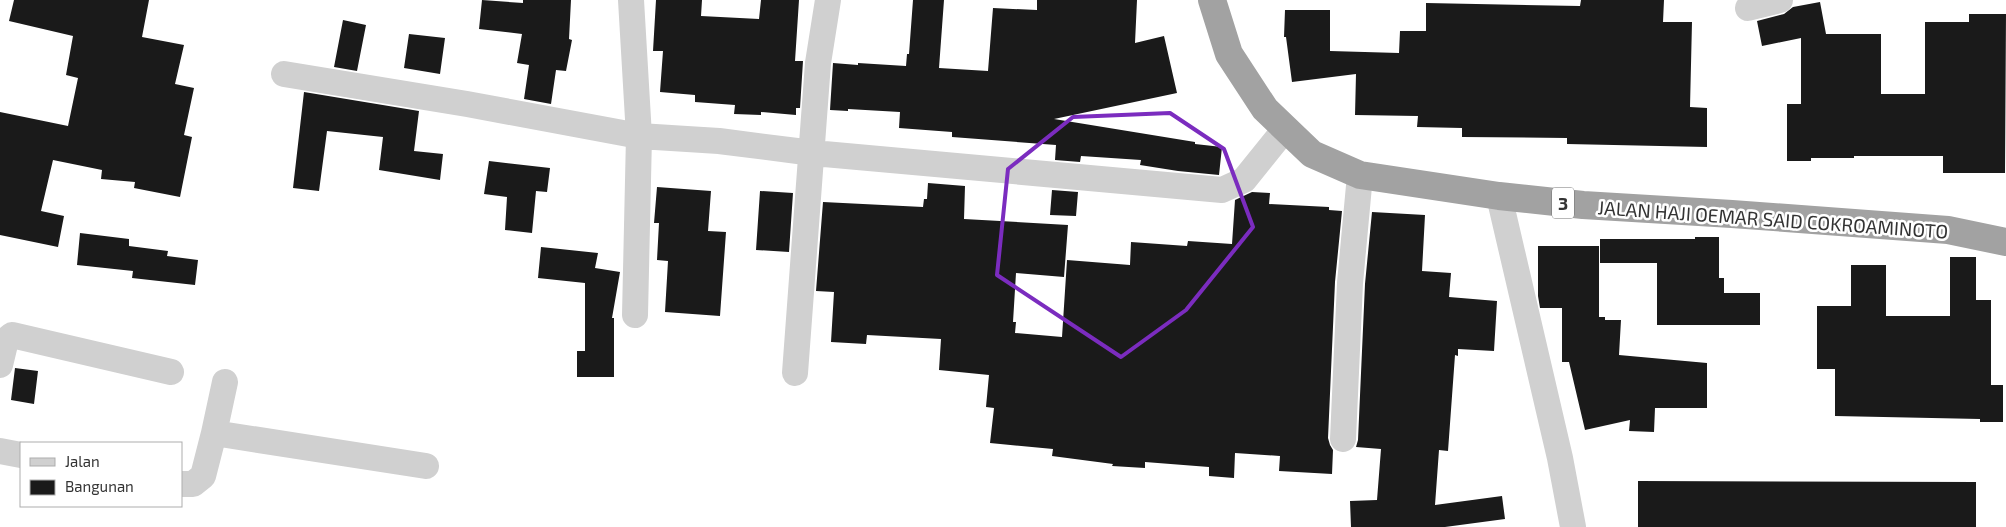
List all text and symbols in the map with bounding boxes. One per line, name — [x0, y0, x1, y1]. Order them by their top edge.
road number: 3 — [1552, 188, 1574, 218]
street label: JALAN HAJI OEMAR SAID COKROAMINOTO — [1597, 195, 1949, 243]
legend — [20, 442, 182, 507]
text: Jalan — [65, 452, 100, 470]
text: Bangunan — [65, 477, 134, 495]

